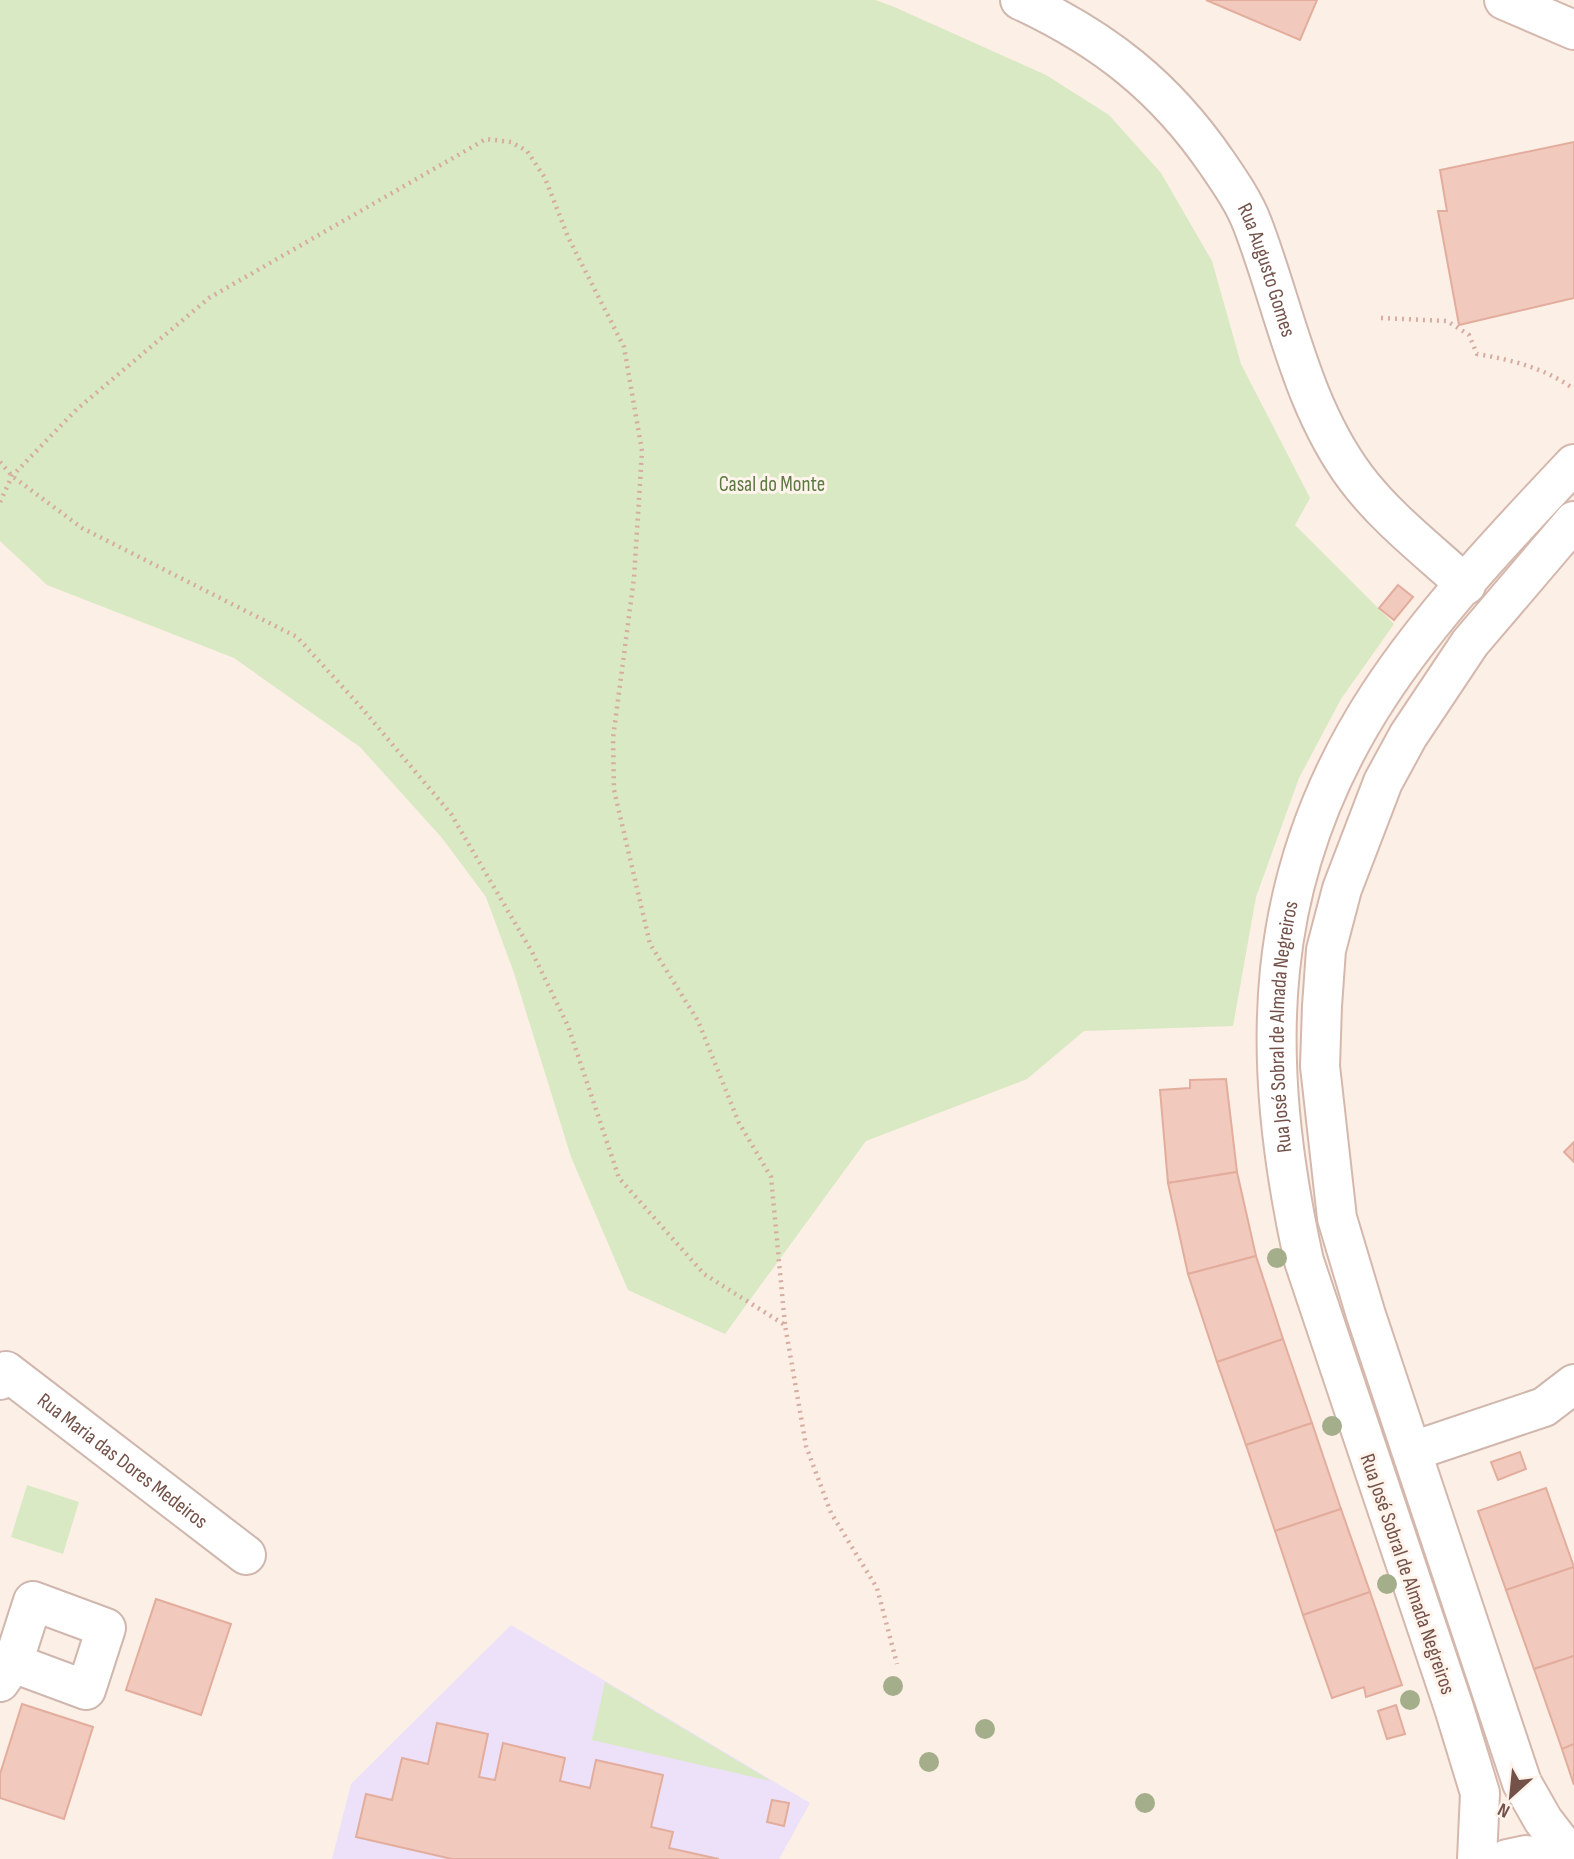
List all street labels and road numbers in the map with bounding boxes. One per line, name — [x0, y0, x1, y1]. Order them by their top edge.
street label: Rua Augusto Gomes — [1232, 199, 1301, 340]
street label: Rua José Sobral de Almada Negreiros — [1265, 899, 1304, 1154]
street label: Rua Maria das Dores Medeiros — [32, 1388, 213, 1534]
street label: Rua José Sobral de Almada Negreiros — [1355, 1451, 1460, 1698]

